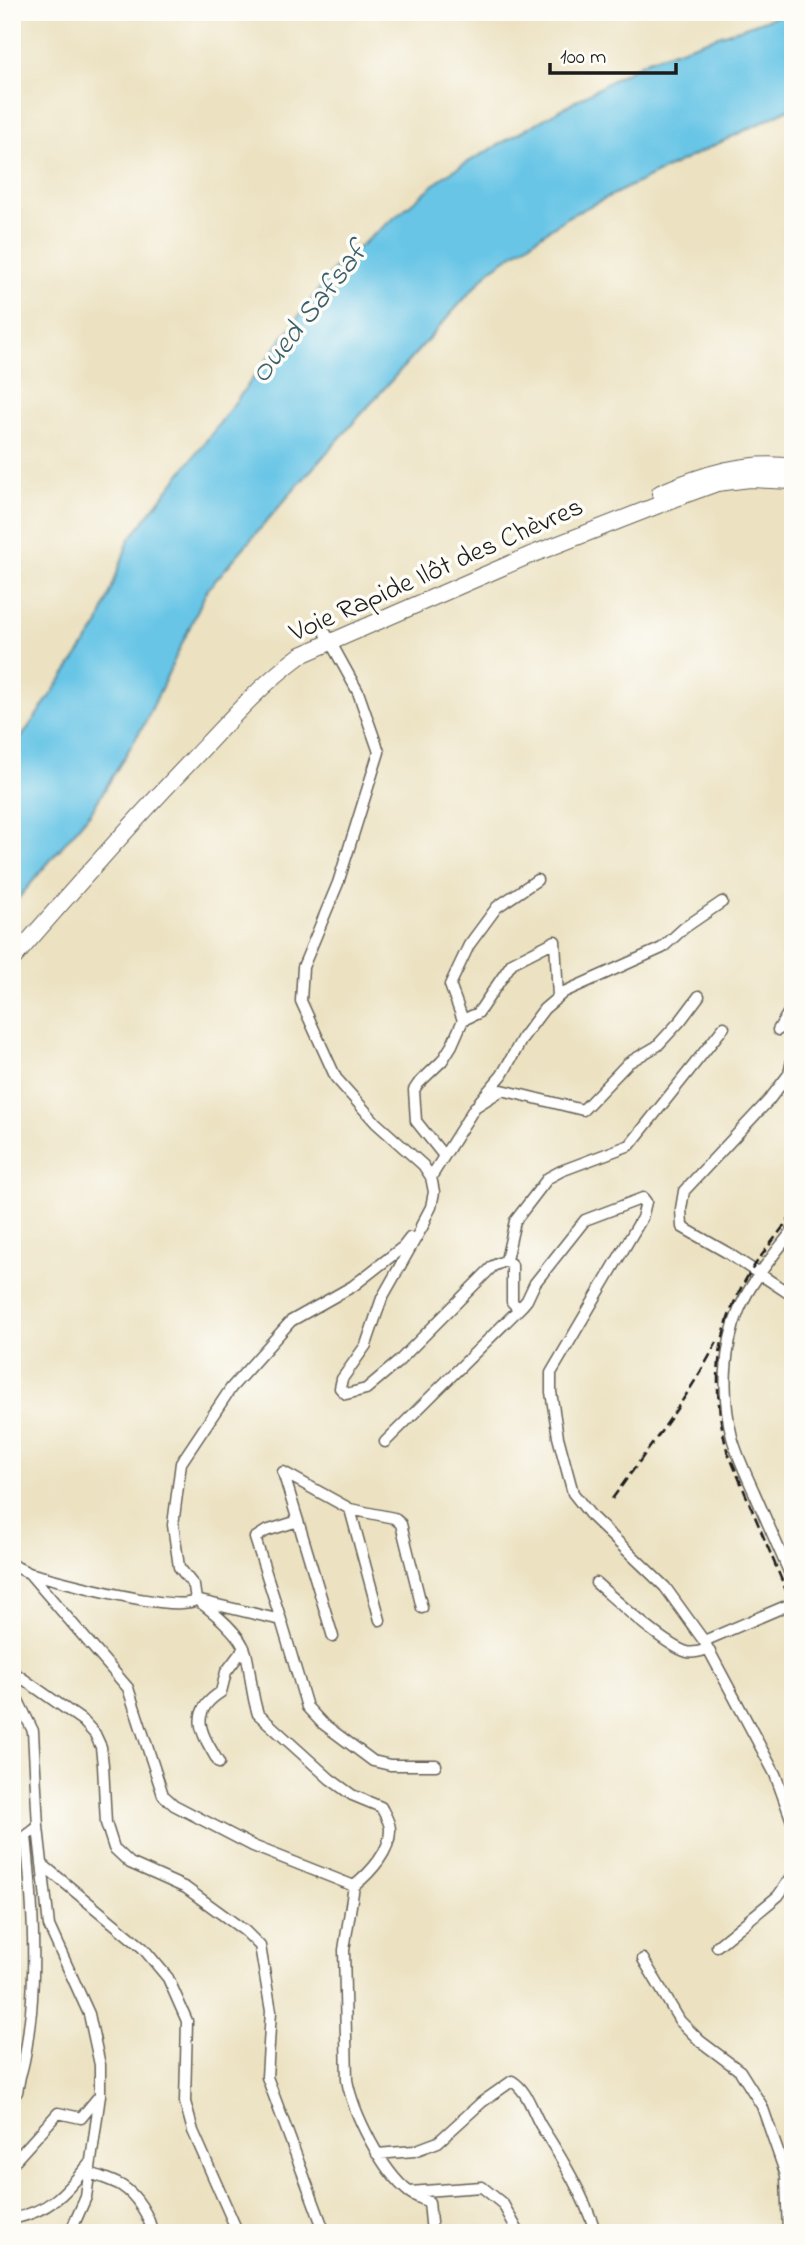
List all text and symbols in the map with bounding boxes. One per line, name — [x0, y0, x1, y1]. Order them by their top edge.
scale bar — [550, 32, 676, 76]
text: 100 m — [560, 43, 606, 73]
water label: Oued Safsaf — [241, 230, 383, 394]
street label: Voie Rapide Ilôt des Chèvres — [283, 488, 590, 655]

